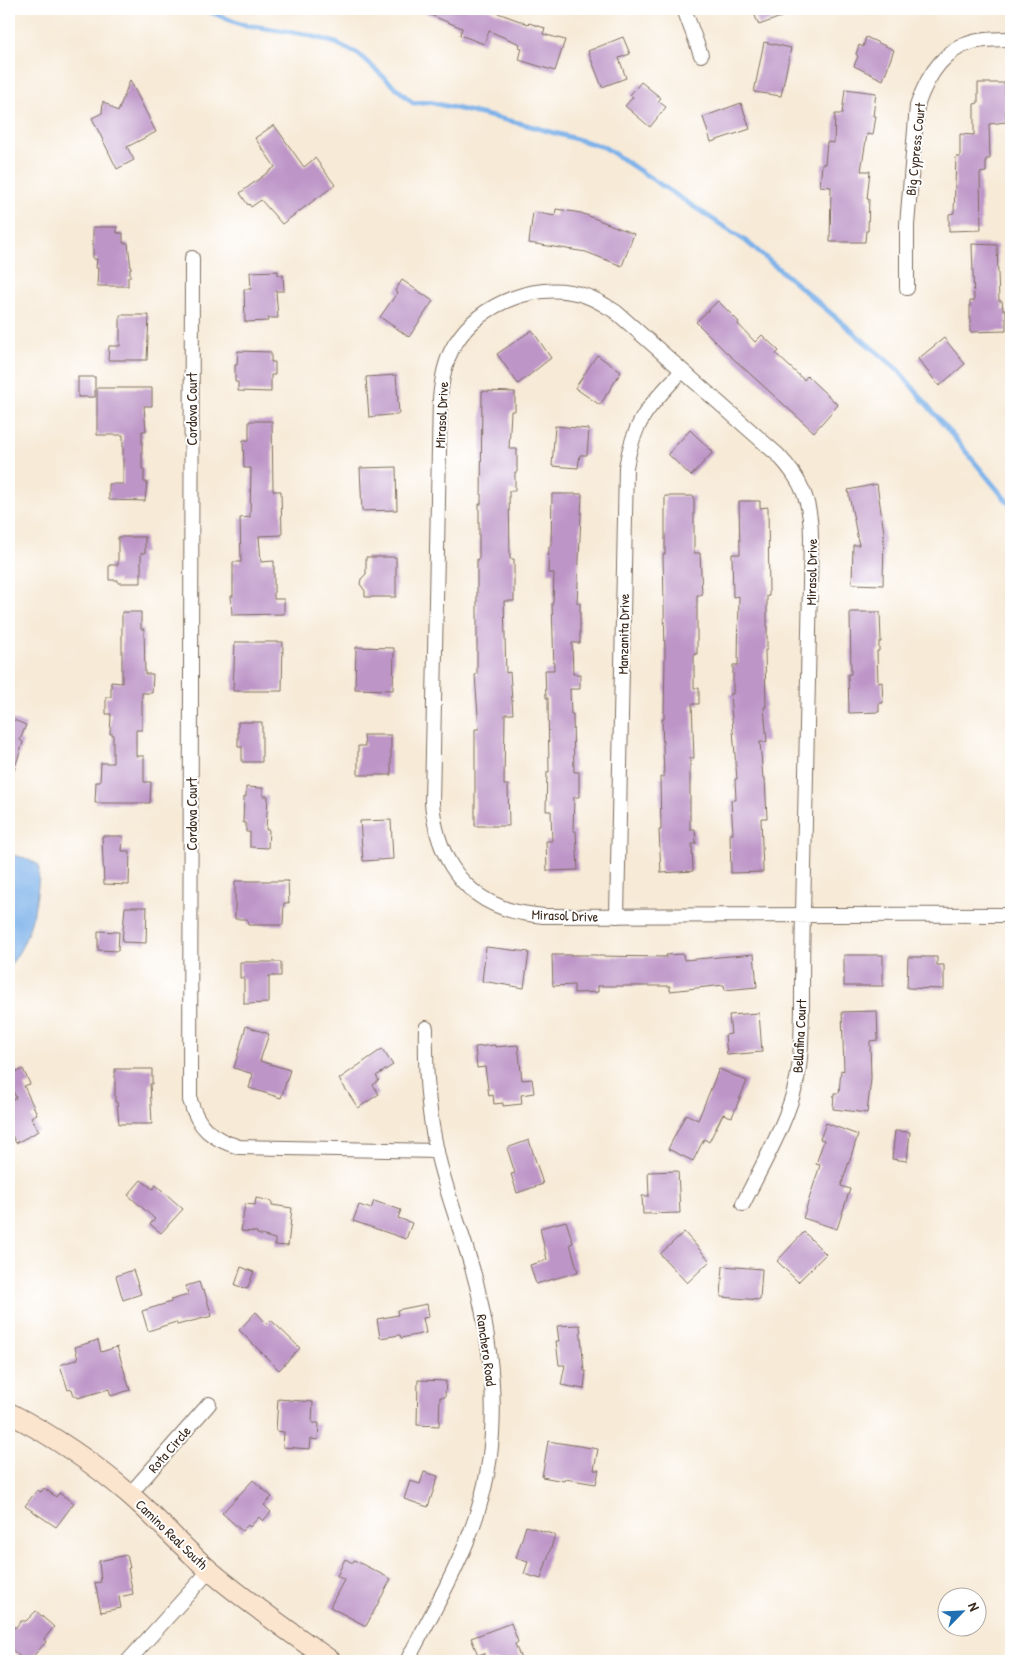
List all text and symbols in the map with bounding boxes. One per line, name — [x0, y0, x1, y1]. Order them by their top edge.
street label: Big Cypress Court — [901, 101, 930, 197]
street label: Cordova Court — [182, 372, 201, 446]
street label: Mirasol Drive — [430, 381, 452, 449]
street label: Mirasol Drive — [801, 538, 821, 605]
street label: Manzanita Drive — [613, 593, 633, 675]
street label: Cordova Court — [182, 777, 201, 851]
street label: Mirasol Drive — [531, 904, 599, 926]
street label: Bellafina Court — [788, 998, 810, 1073]
street label: Ranchero Road — [473, 1313, 502, 1388]
street label: Rota Circle — [143, 1421, 195, 1477]
street label: Camino Real South — [132, 1495, 212, 1573]
north arrow — [938, 1588, 988, 1638]
text: N — [964, 1599, 985, 1614]

